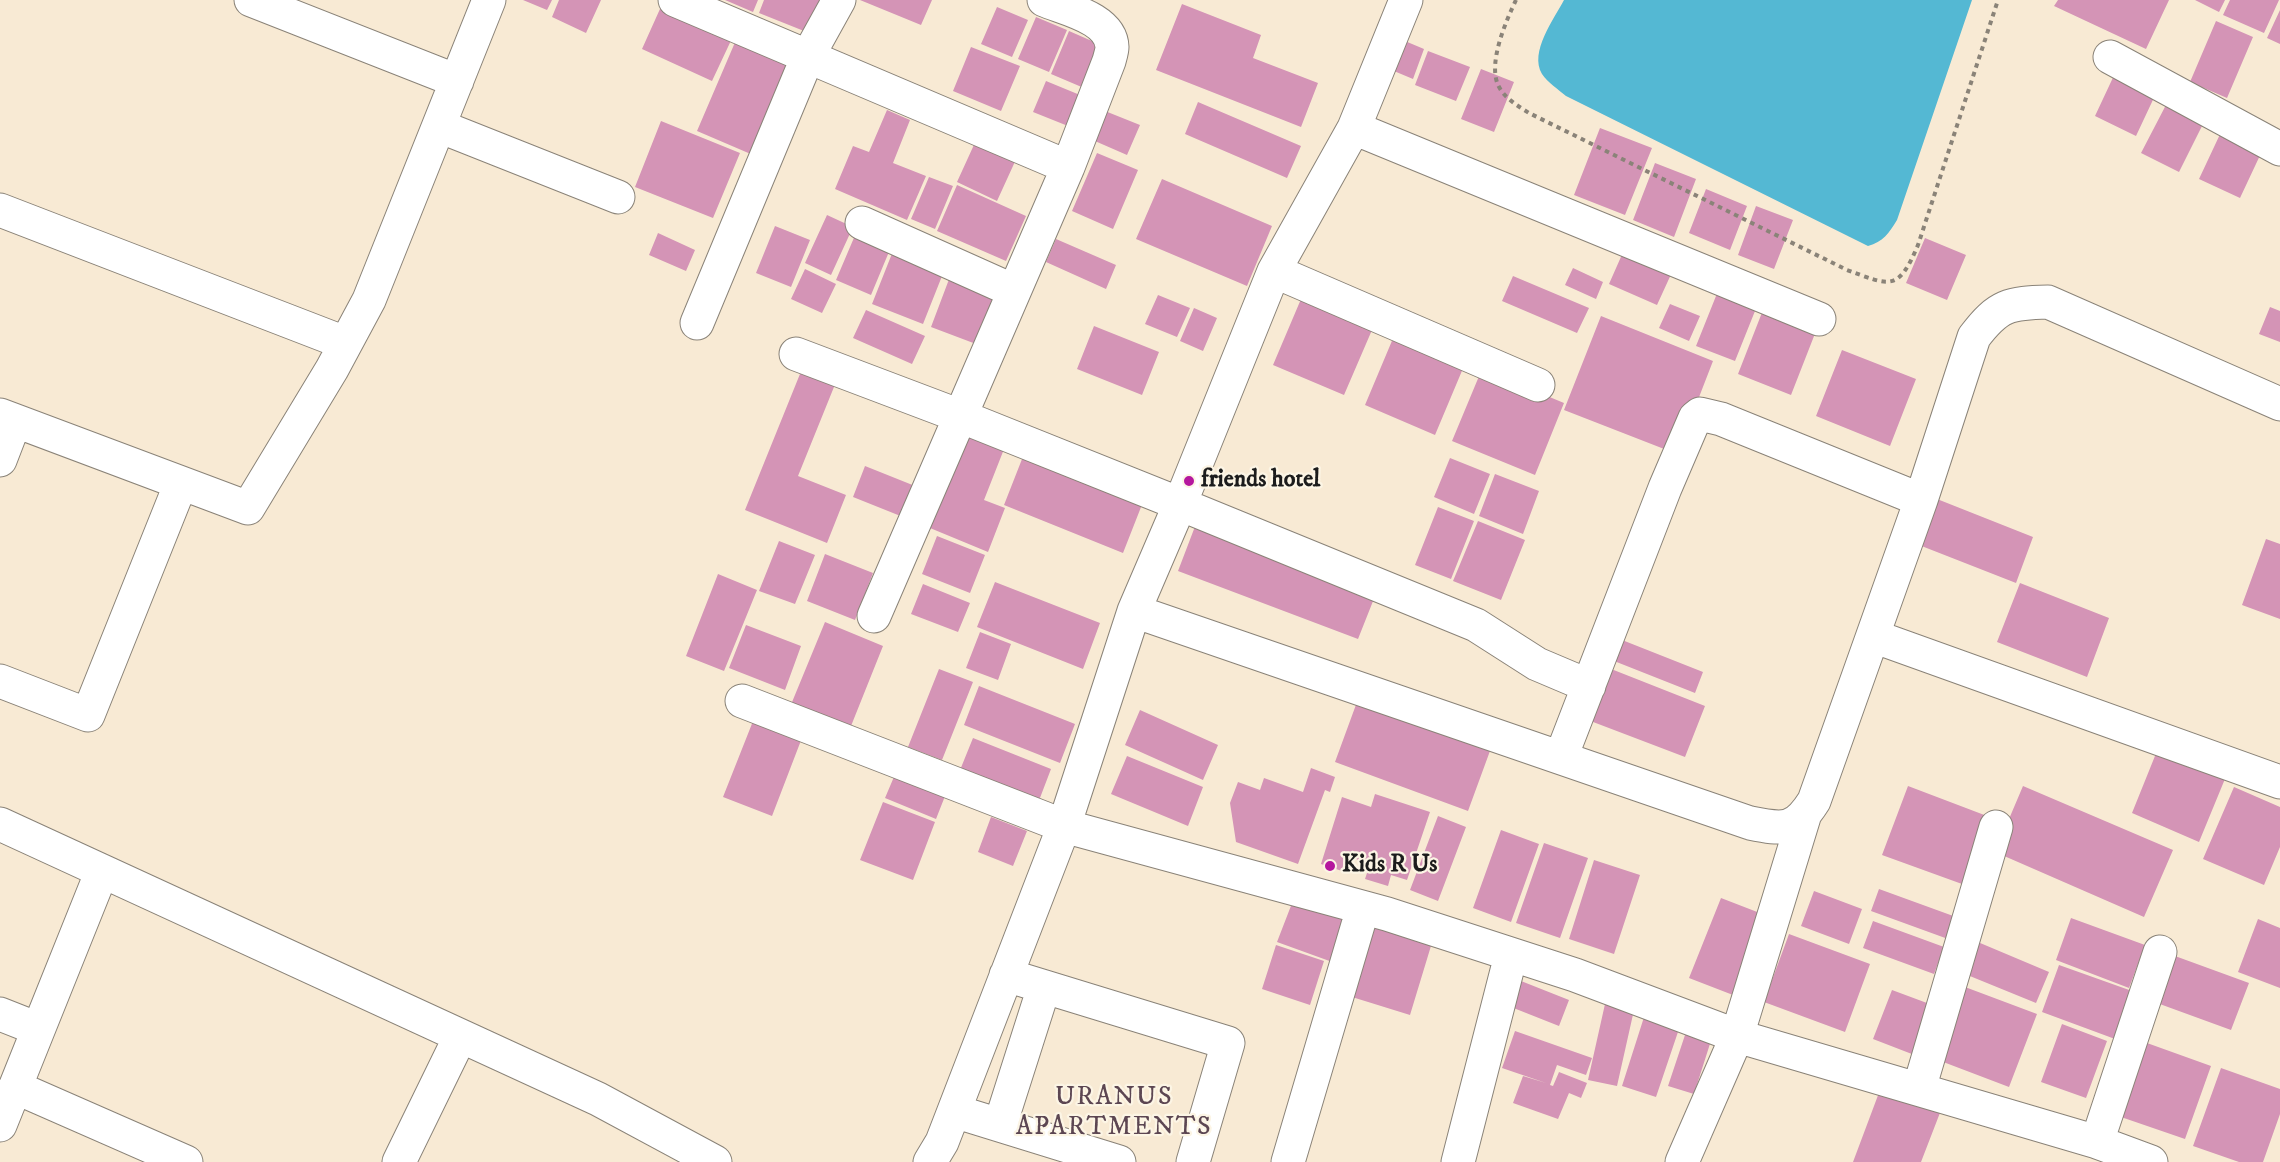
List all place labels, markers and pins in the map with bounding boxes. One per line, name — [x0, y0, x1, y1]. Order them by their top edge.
place label: friends hotel — [1201, 467, 1320, 495]
marker: friends hotel — [1182, 474, 1196, 488]
place label: Kids R Us — [1342, 852, 1437, 880]
marker: Kids R Us — [1323, 859, 1337, 873]

